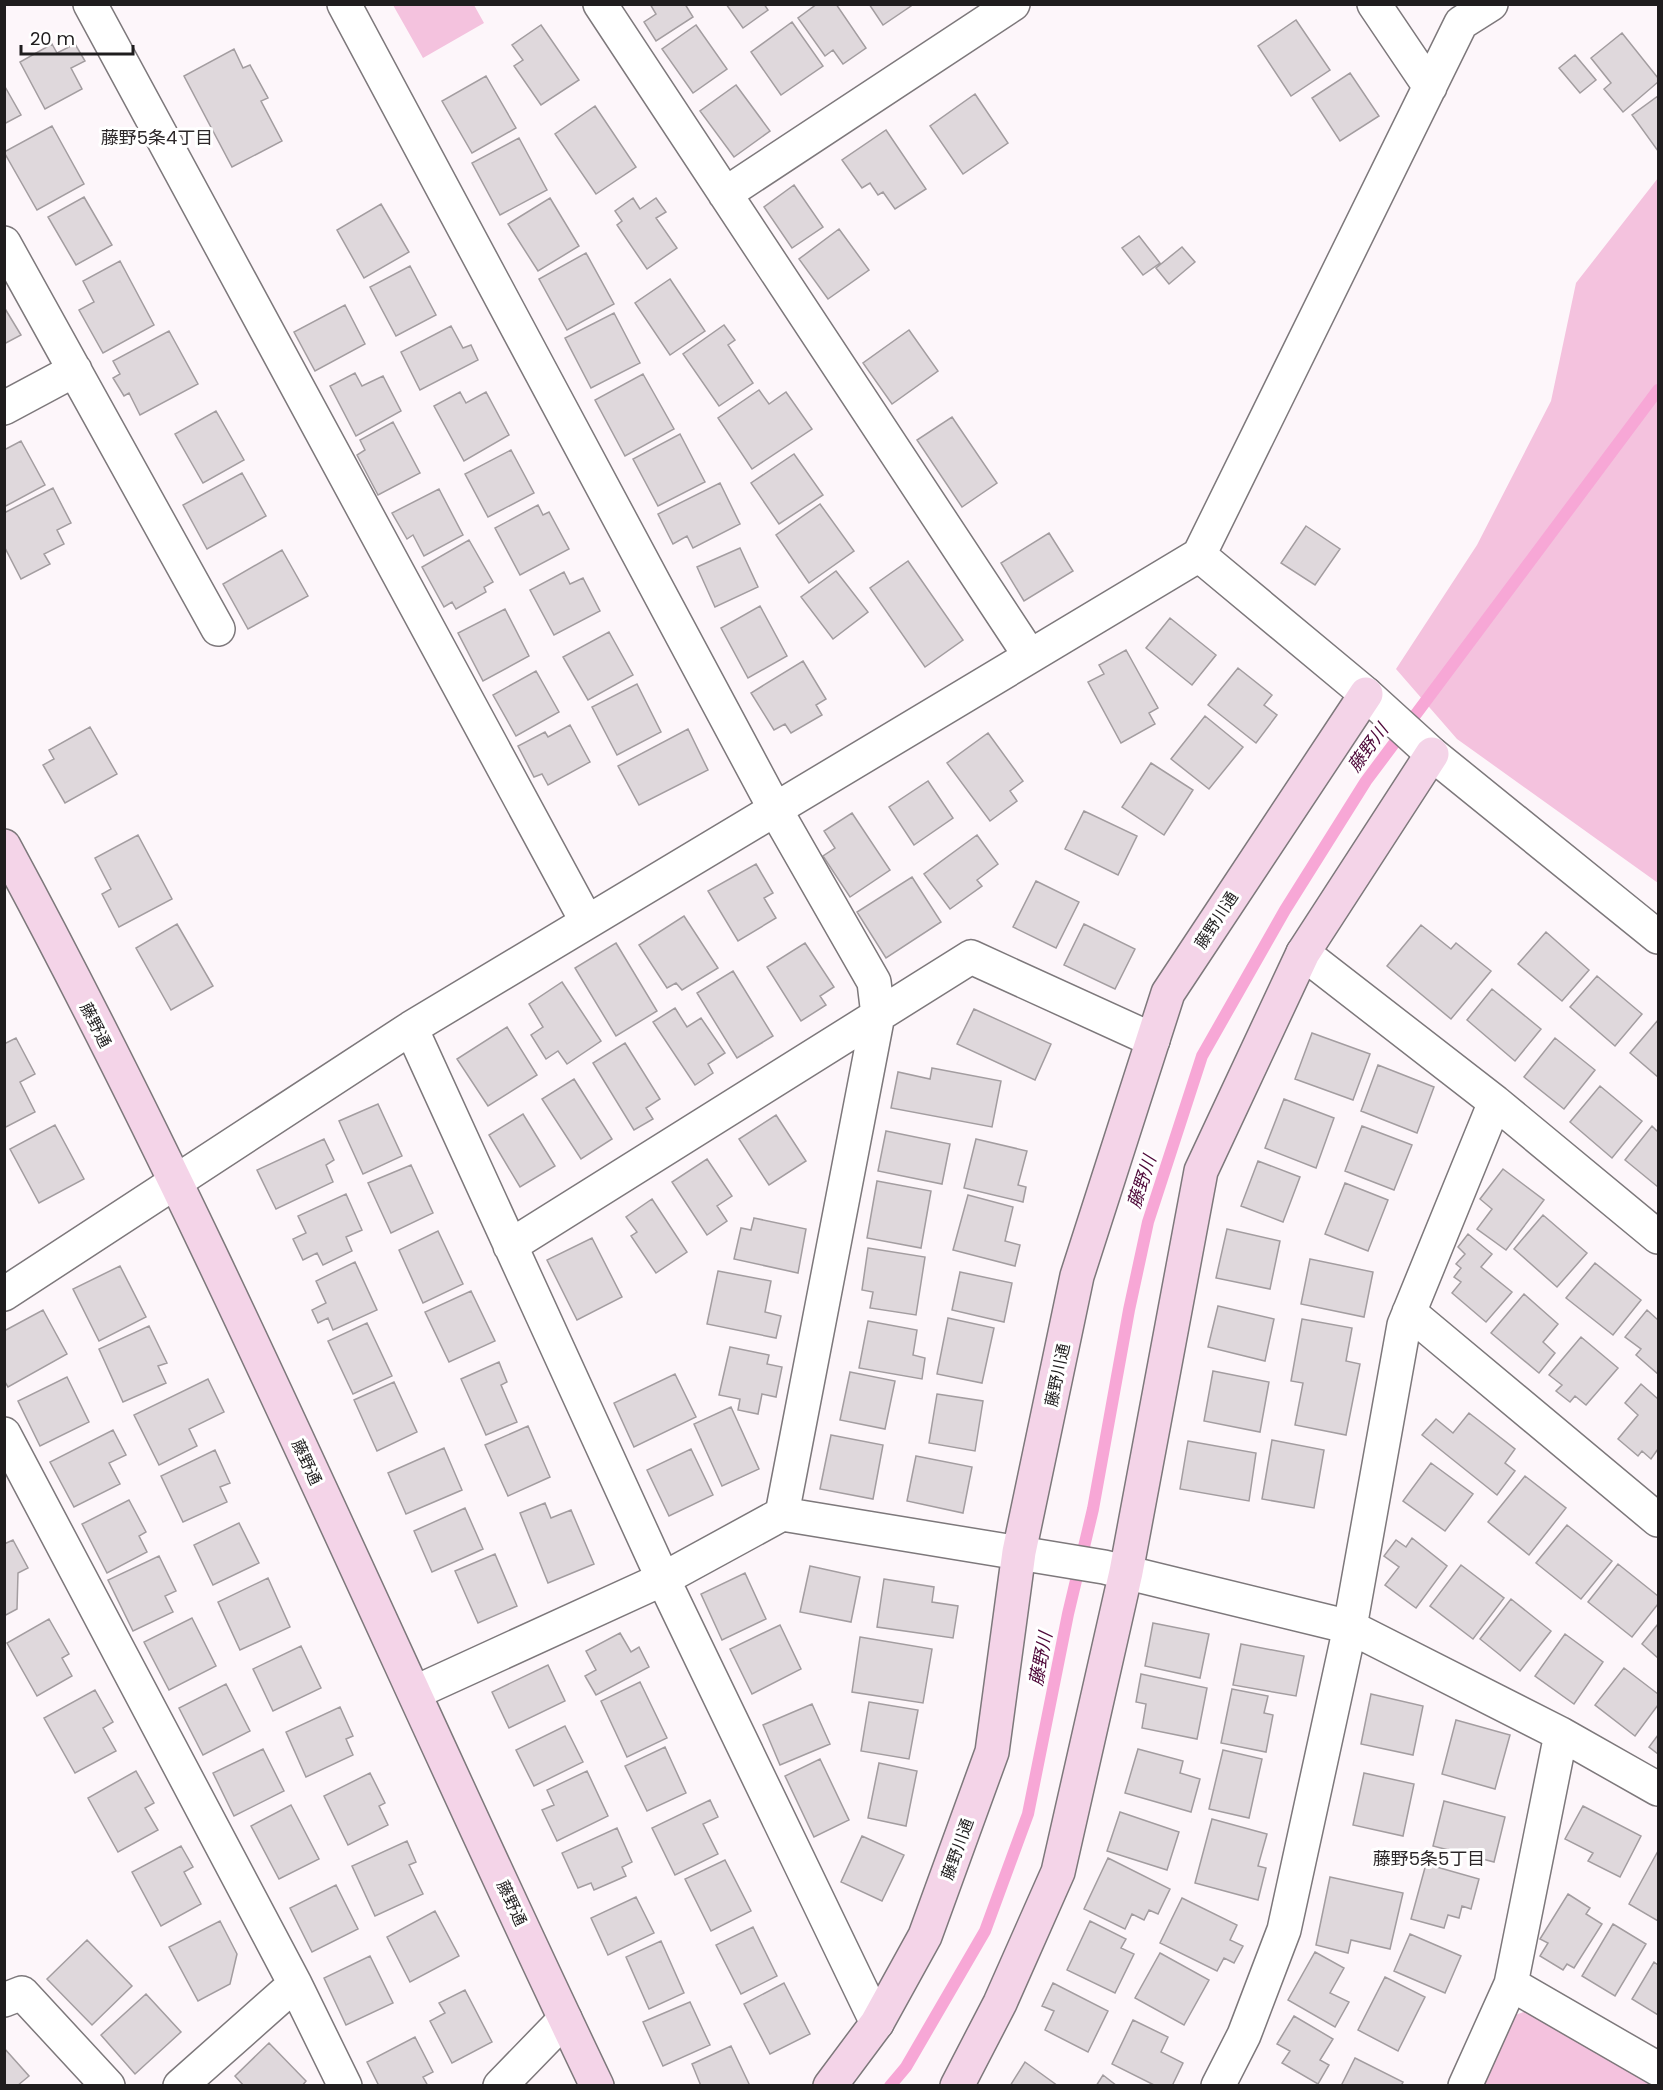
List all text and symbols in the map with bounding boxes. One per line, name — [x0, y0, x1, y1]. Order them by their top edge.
scale bar — [21, 18, 134, 56]
text: 20 m — [30, 26, 75, 51]
district label: 藤野5条4丁目 — [101, 125, 213, 150]
water label: 藤野川 — [1342, 717, 1395, 777]
street label: 藤野川通 — [1189, 887, 1243, 953]
street label: 藤野通 — [74, 999, 117, 1052]
water label: 藤野川 — [1121, 1150, 1162, 1211]
street label: 藤野川通 — [1040, 1341, 1075, 1409]
street label: 藤野通 — [286, 1436, 327, 1489]
water label: 藤野川 — [1023, 1628, 1058, 1688]
street label: 藤野川通 — [936, 1815, 979, 1883]
district label: 藤野5条5丁目 — [1373, 1846, 1485, 1871]
street label: 藤野通 — [491, 1877, 532, 1930]

